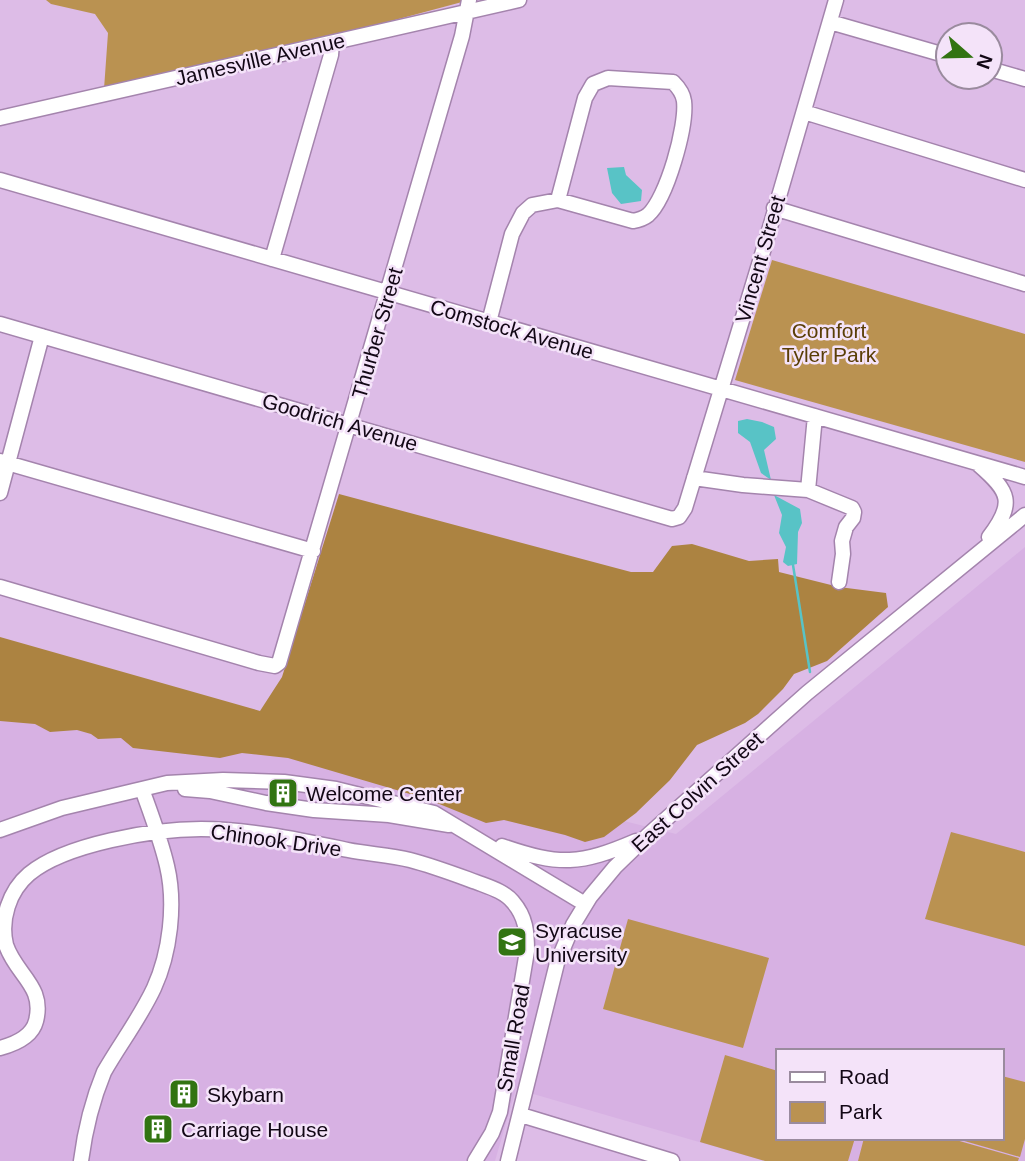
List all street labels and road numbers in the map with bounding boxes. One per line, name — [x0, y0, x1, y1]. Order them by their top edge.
street label: Jamesville Avenue — [173, 28, 347, 90]
street label: Vincent Street — [731, 192, 789, 325]
street label: Thurber Street — [347, 265, 407, 401]
street label: Comstock Avenue — [428, 295, 596, 363]
street label: Goodrich Avenue — [260, 389, 420, 455]
street label: East Colvin Street — [627, 727, 767, 857]
street label: Chinook Drive — [209, 819, 343, 861]
street label: Small Road — [492, 983, 534, 1093]

